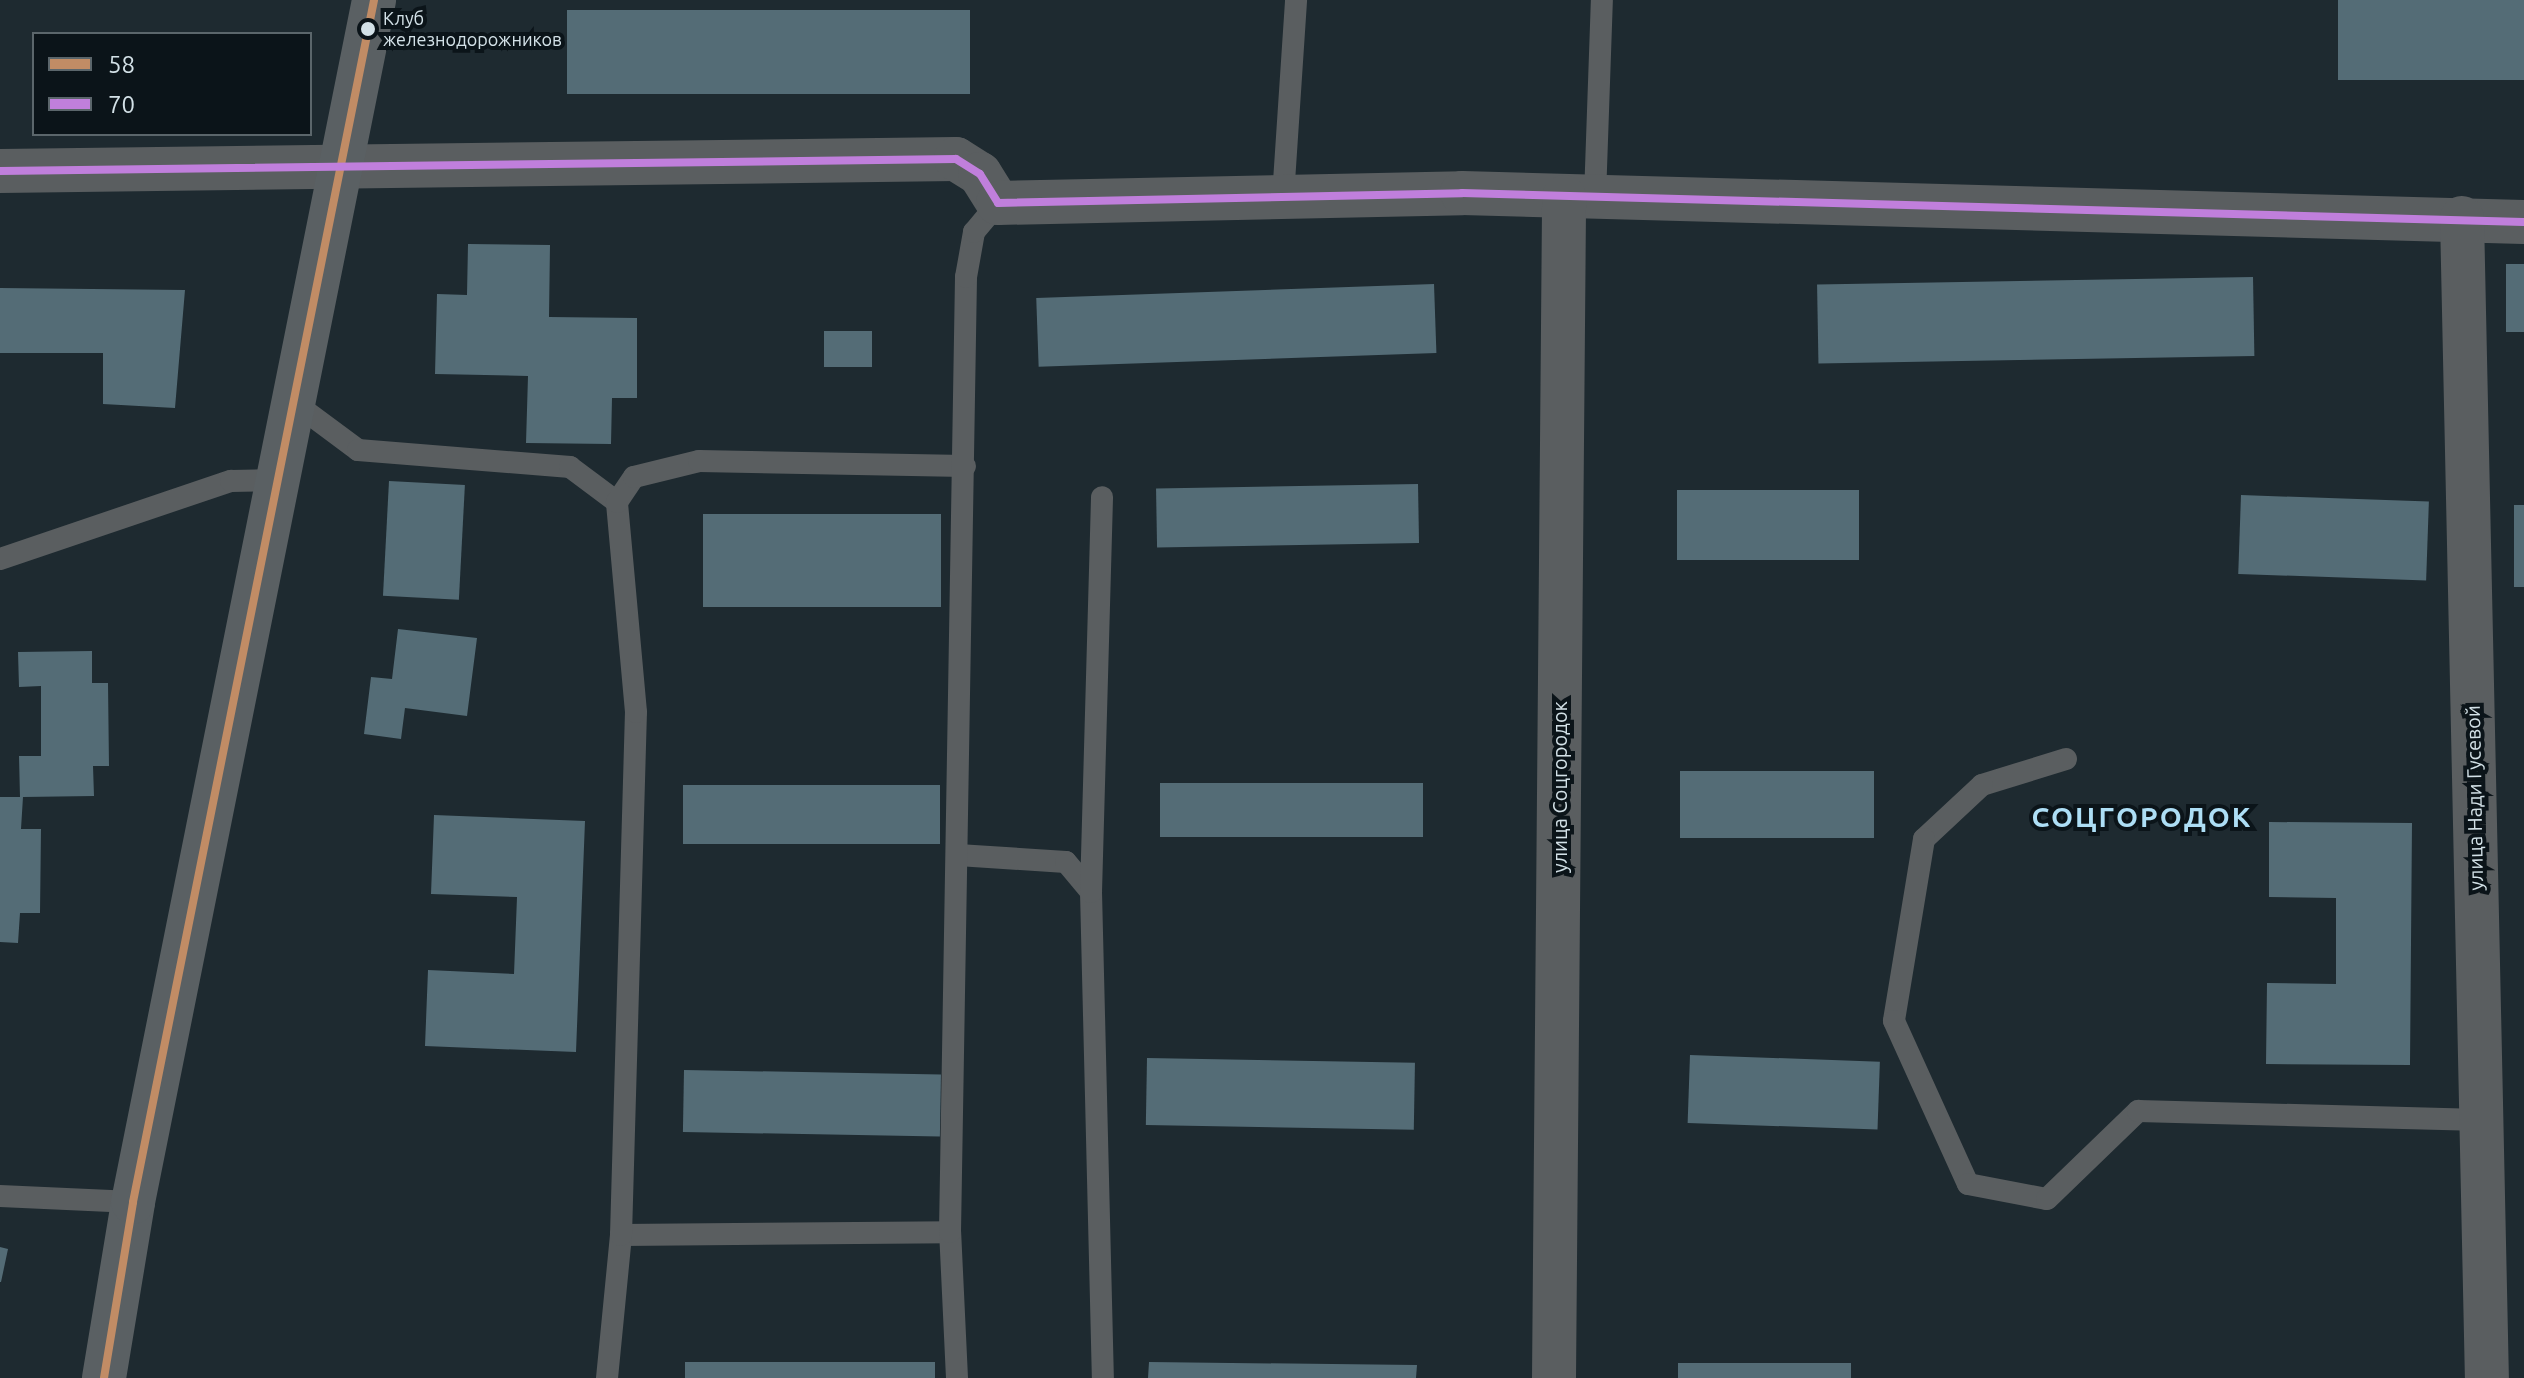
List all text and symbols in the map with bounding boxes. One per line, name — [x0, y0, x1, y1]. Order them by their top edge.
place label: Клуб железнодорожников — [383, 8, 562, 50]
marker: Клуб железнодорожников — [360, 21, 376, 37]
legend — [32, 32, 312, 136]
text: 58 — [108, 51, 135, 78]
text: 70 — [108, 91, 135, 118]
street label: улица Соцгородок — [1547, 701, 1571, 873]
street label: улица Нади Гусевой — [2460, 705, 2488, 891]
district label: СОЦГОРОДОК — [2032, 800, 2252, 834]

